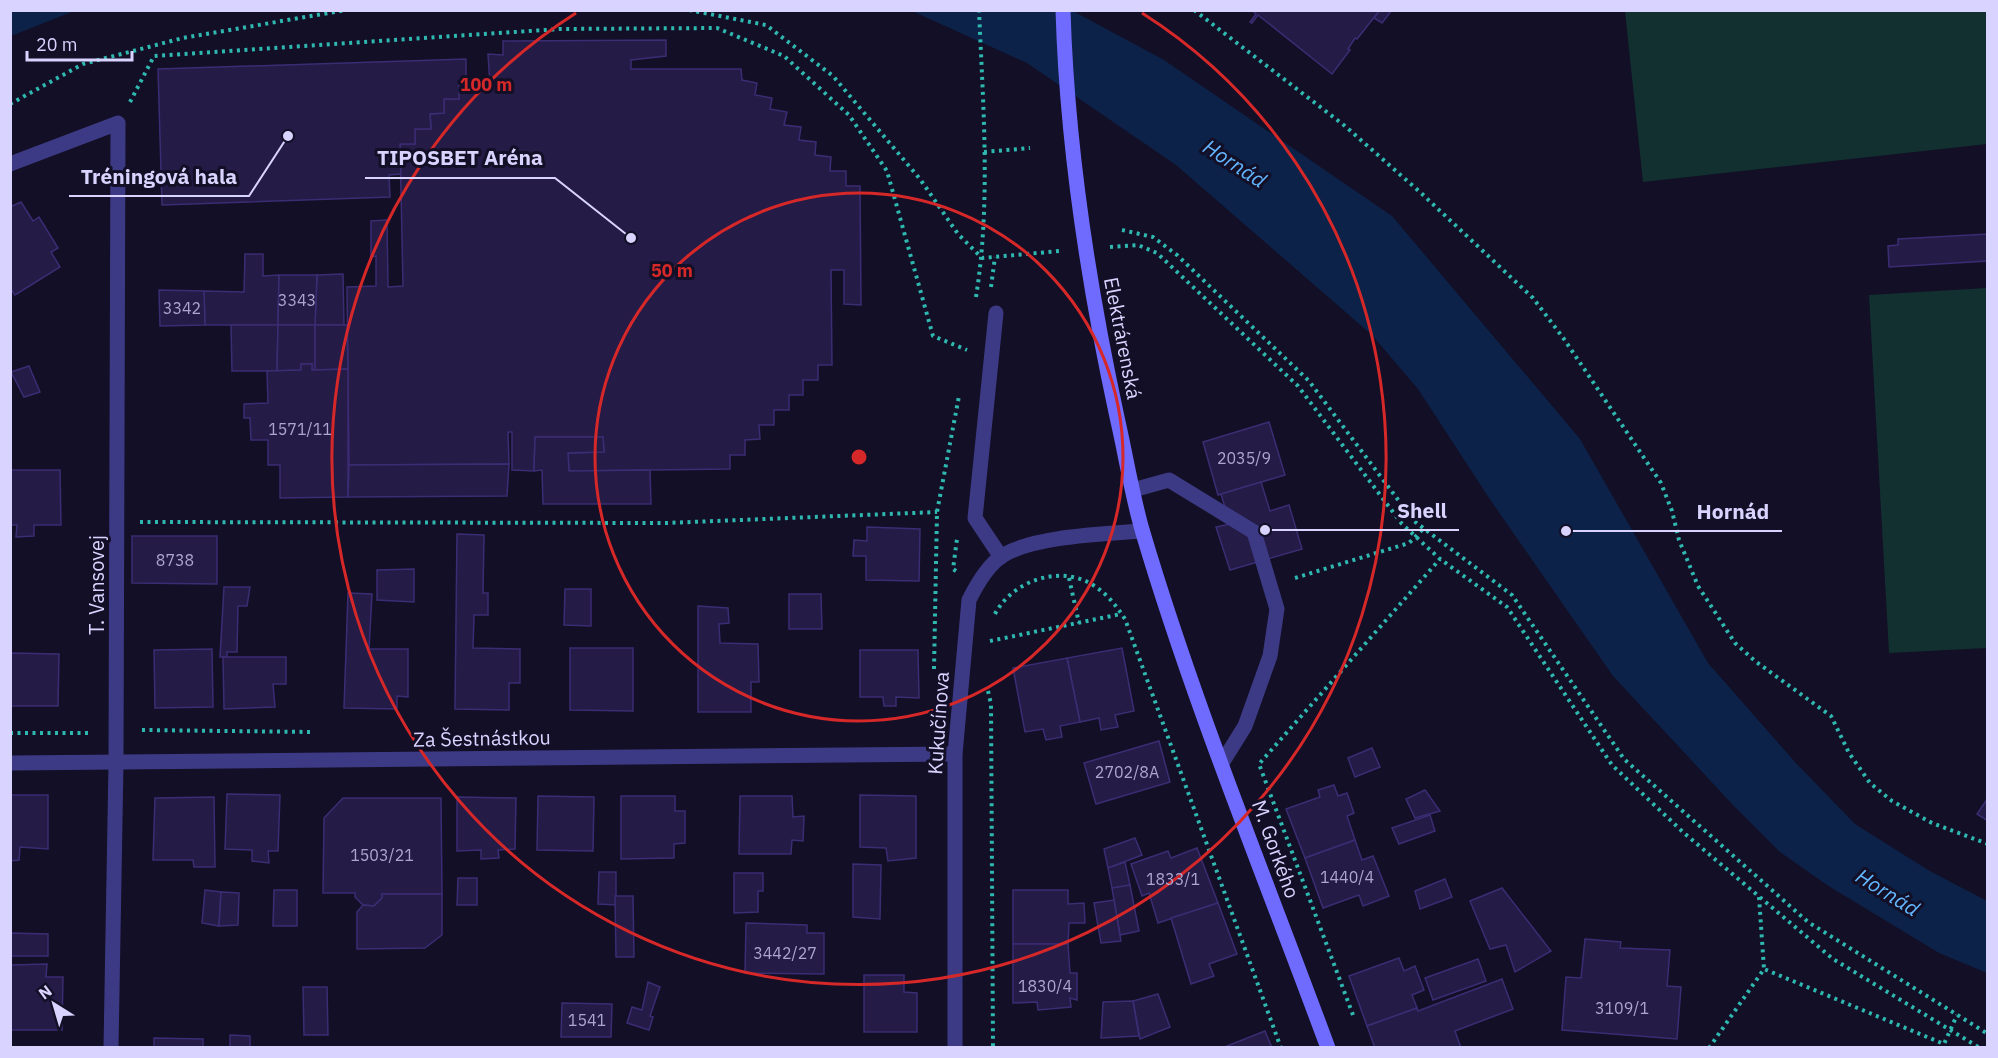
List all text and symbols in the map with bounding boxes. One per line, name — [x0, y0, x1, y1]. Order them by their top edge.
scale bar — [27, 24, 132, 62]
text: 20 m — [36, 33, 78, 56]
text: 100 m — [460, 73, 512, 96]
water label: Hornád — [1198, 132, 1273, 194]
callout: TIPOSBET Aréna — [365, 139, 555, 178]
text: TIPOSBET Aréna — [377, 143, 543, 171]
callout: Tréningová hala — [69, 157, 249, 196]
text: Tréningová hala — [81, 162, 237, 190]
text: 50 m — [651, 259, 693, 282]
street label: Elektrárenská — [1098, 275, 1148, 402]
house number: 3343 — [278, 290, 316, 310]
house number: 3342 — [163, 298, 201, 318]
house number: 1571/11 — [268, 419, 332, 439]
centre of rings — [849, 447, 869, 467]
house number: 2035/9 — [1217, 448, 1271, 468]
callout: Shell — [1385, 491, 1459, 530]
callout: Hornád — [1685, 492, 1782, 531]
text: Shell — [1397, 496, 1447, 524]
text: Hornád — [1697, 497, 1769, 525]
street label: T. Vansovej — [83, 535, 110, 635]
house number: 8738 — [156, 550, 194, 570]
street label: Kukučínova — [921, 670, 955, 775]
street label: Za Šestnástkou — [413, 723, 551, 753]
house number: 2702/8A — [1095, 762, 1159, 782]
street label: M. Gorkého — [1246, 796, 1306, 902]
house number: 1503/21 — [350, 845, 414, 865]
water label: Hornád — [1851, 862, 1926, 923]
house number: 1440/4 — [1320, 867, 1374, 887]
house number: 1833/1 — [1146, 869, 1200, 889]
house number: 3442/27 — [753, 943, 817, 963]
north arrow — [24, 974, 84, 1034]
house number: 1830/4 — [1018, 976, 1072, 996]
text: N — [34, 981, 56, 1003]
house number: 3109/1 — [1595, 998, 1649, 1018]
house number: 1541 — [568, 1010, 606, 1030]

